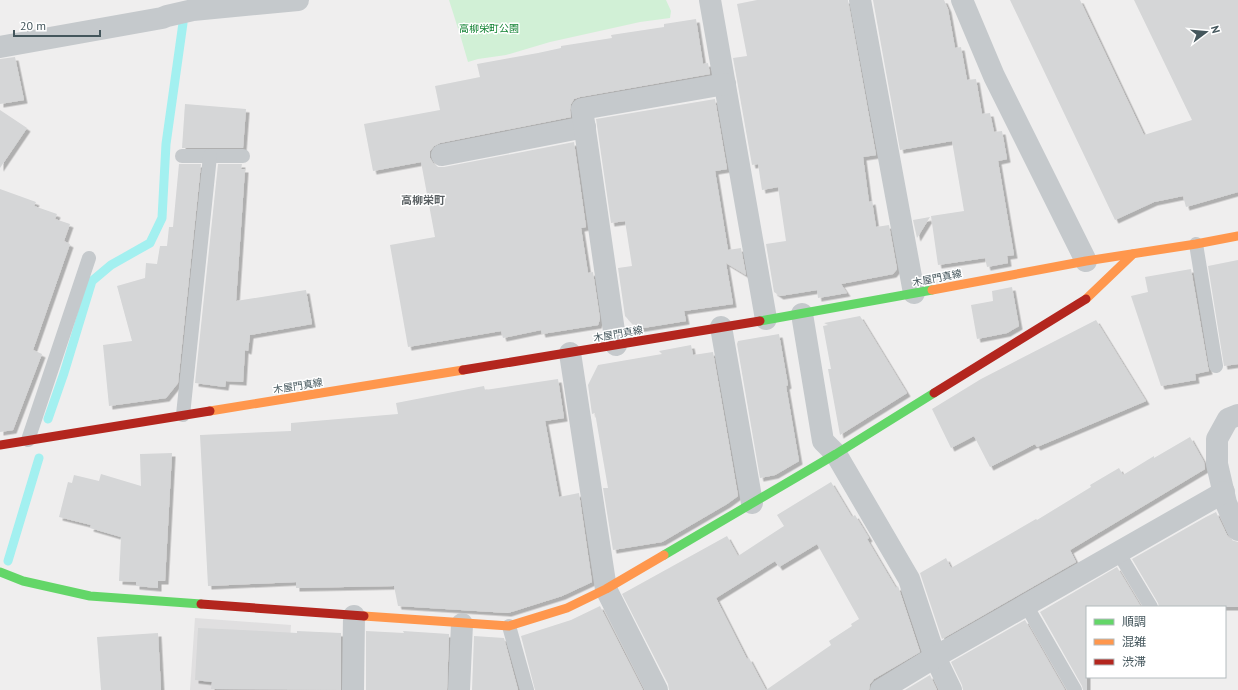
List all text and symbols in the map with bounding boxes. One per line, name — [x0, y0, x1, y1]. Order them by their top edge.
scale bar — [14, 12, 100, 38]
north arrow — [1186, 12, 1226, 52]
text: 20 m — [20, 18, 46, 33]
park label: 高柳栄町公園 — [459, 22, 519, 35]
text: N — [1208, 24, 1223, 35]
district label: 高柳栄町 — [401, 193, 445, 207]
street label: 木屋門真線 — [911, 267, 963, 289]
street label: 木屋門真線 — [592, 323, 644, 345]
street label: 木屋門真線 — [272, 376, 324, 396]
legend — [1086, 606, 1226, 678]
text: 順調 — [1122, 614, 1146, 629]
text: 混雑 — [1122, 634, 1146, 649]
text: 渋滞 — [1122, 654, 1146, 669]

